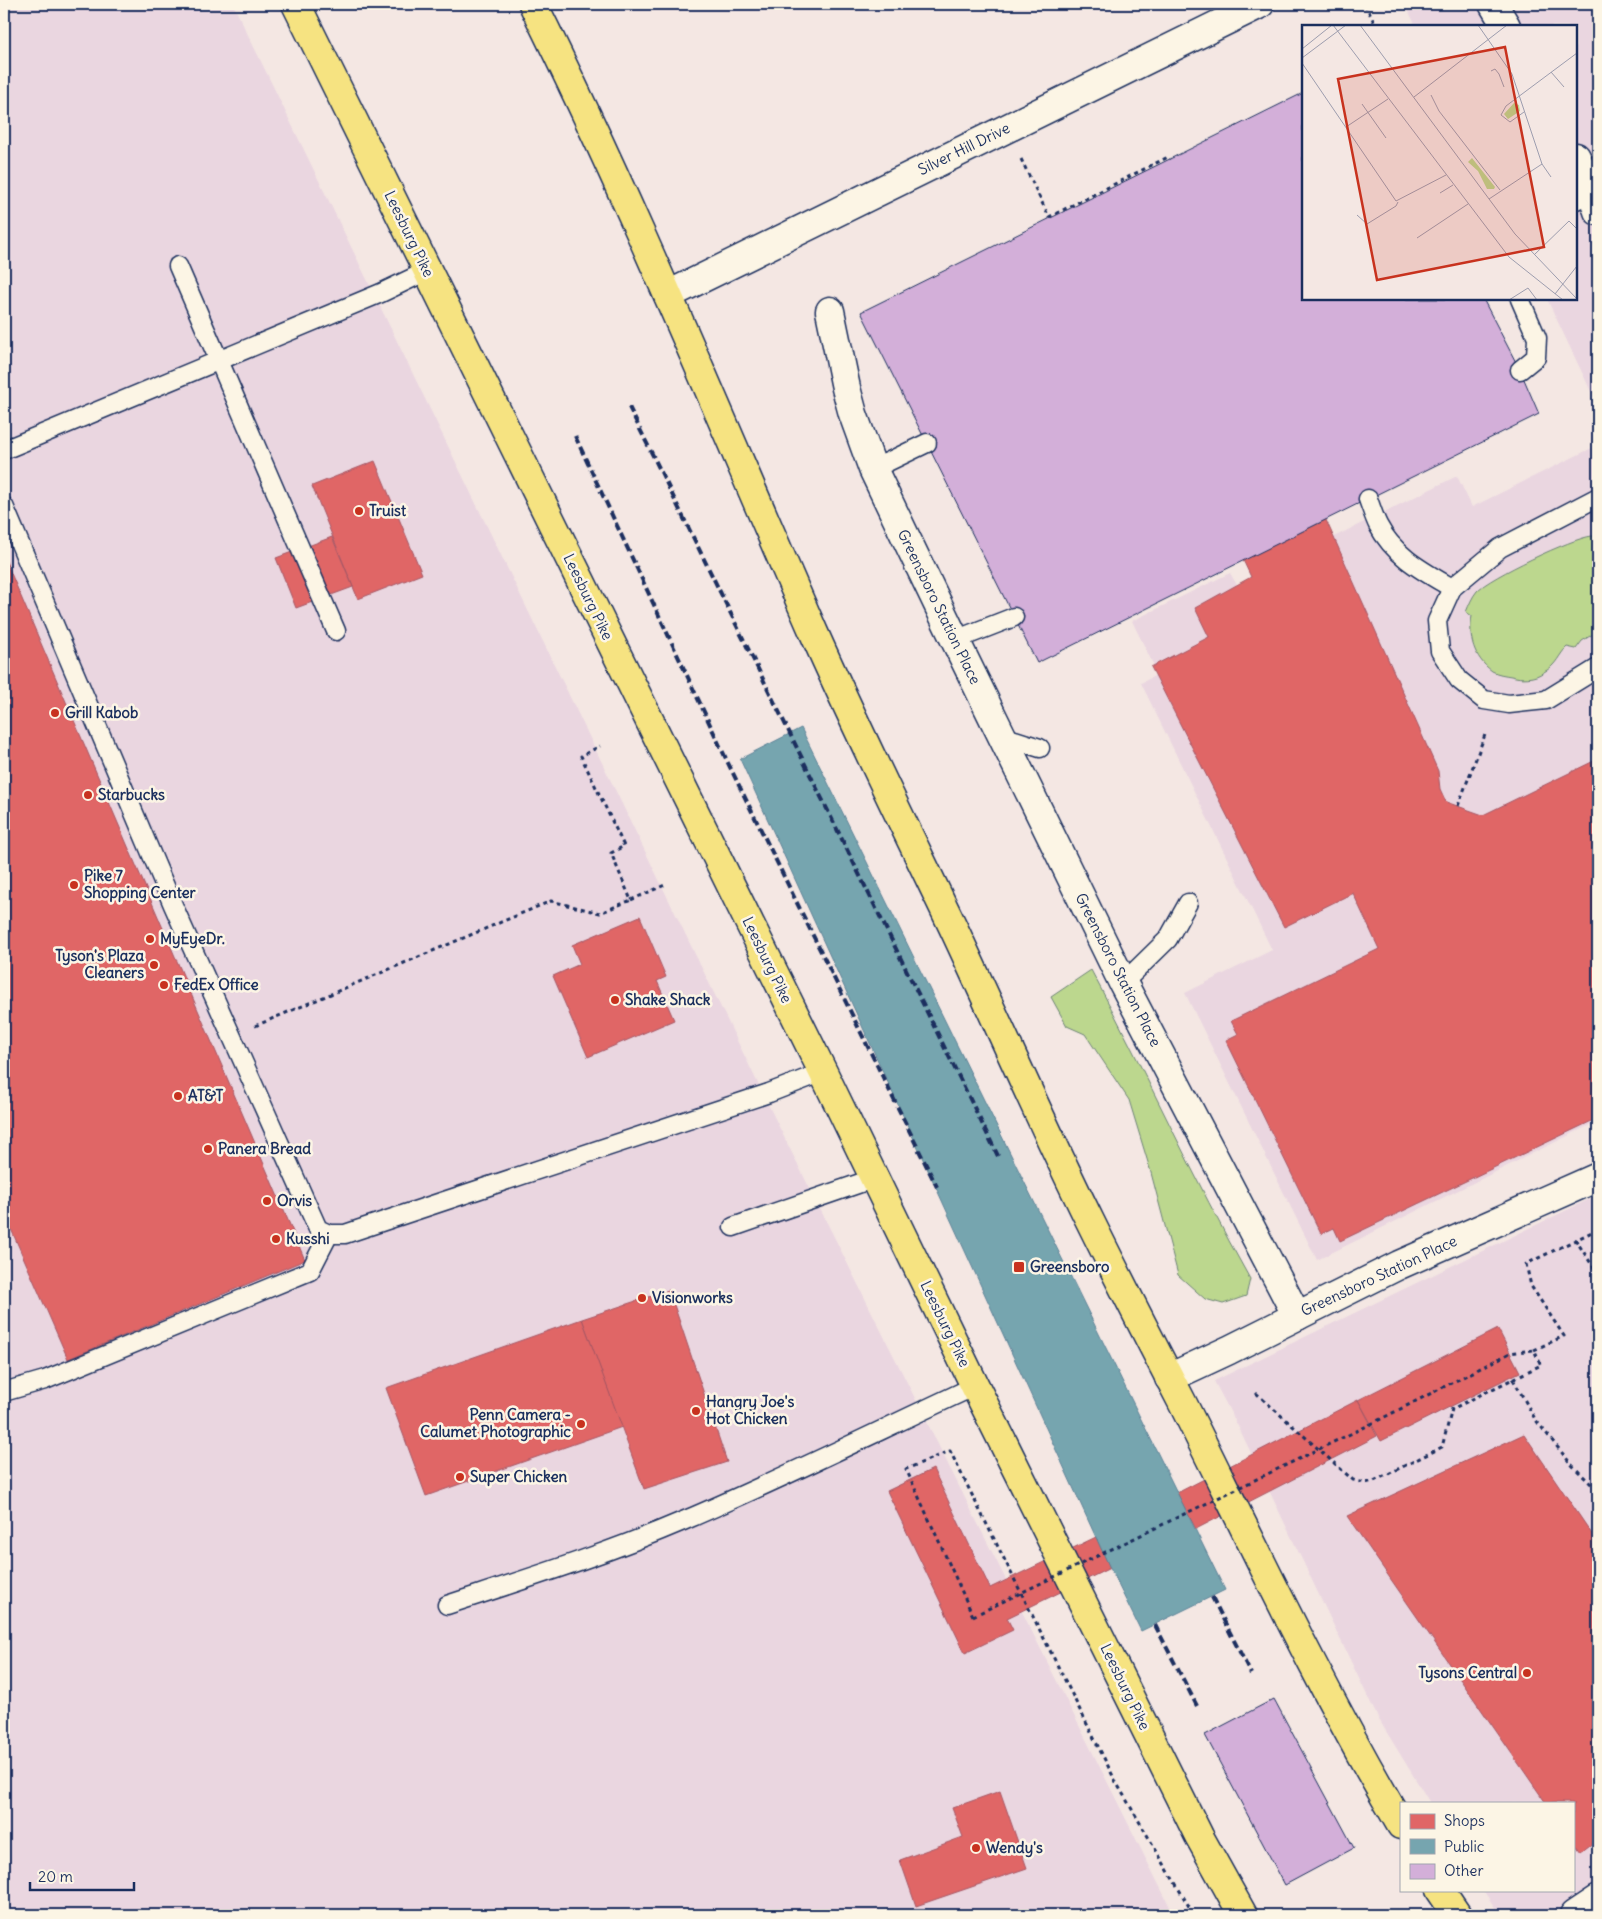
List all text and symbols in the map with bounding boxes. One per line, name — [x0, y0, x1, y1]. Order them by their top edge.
inset map — [1302, 25, 1577, 300]
street label: Silver Hill Drive — [915, 118, 1013, 179]
street label: Leesburg Pike — [380, 188, 439, 280]
place label: Truist — [369, 501, 407, 520]
marker: Truist — [353, 505, 365, 517]
street label: Greensboro Station Place — [894, 526, 985, 687]
street label: Leesburg Pike — [559, 551, 618, 643]
place label: Grill Kabob — [65, 703, 138, 722]
marker: Grill Kabob — [49, 707, 61, 719]
place label: Starbucks — [98, 785, 165, 804]
marker: Starbucks — [82, 789, 94, 801]
place label: Pike 7 Shopping Center — [84, 866, 197, 903]
marker: Pike 7 Shopping Center — [68, 879, 80, 891]
street label: Greensboro Station Place — [1071, 890, 1165, 1050]
street label: Leesburg Pike — [738, 914, 797, 1006]
place label: MyEyeDr. — [160, 929, 225, 949]
marker: MyEyeDr. — [144, 933, 156, 945]
place label: Tyson's Plaza Cleaners — [55, 946, 144, 982]
marker: Tyson's Plaza Cleaners — [148, 959, 160, 971]
place label: FedEx Office — [174, 975, 258, 994]
marker: FedEx Office — [158, 979, 170, 991]
place label: Shake Shack — [625, 990, 711, 1009]
marker: Shake Shack — [609, 994, 621, 1006]
place label: AT&T — [188, 1086, 224, 1105]
marker: AT&T — [172, 1090, 184, 1102]
place label: Panera Bread — [218, 1139, 311, 1158]
marker: Panera Bread — [202, 1143, 214, 1155]
place label: Orvis — [277, 1191, 312, 1210]
marker: Orvis — [261, 1195, 273, 1207]
place label: Kusshi — [286, 1229, 330, 1248]
street label: Greensboro Station Place — [1298, 1231, 1460, 1320]
marker: Kusshi — [270, 1233, 282, 1245]
place label: Greensboro — [1030, 1257, 1110, 1276]
marker: Greensboro — [1012, 1260, 1026, 1274]
street label: Leesburg Pike — [916, 1278, 975, 1370]
place label: Visionworks — [652, 1288, 733, 1307]
marker: Visionworks — [636, 1292, 648, 1304]
place label: Hangry Joe's Hot Chicken — [706, 1392, 795, 1428]
place label: Penn Camera - Calumet Photographic — [420, 1405, 571, 1442]
marker: Hangry Joe's Hot Chicken — [690, 1405, 702, 1417]
marker: Penn Camera - Calumet Photographic — [575, 1418, 587, 1430]
place label: Super Chicken — [470, 1467, 568, 1487]
marker: Super Chicken — [454, 1471, 466, 1483]
street label: Leesburg Pike — [1096, 1641, 1155, 1733]
place label: Tysons Central — [1418, 1663, 1517, 1683]
marker: Tysons Central — [1521, 1667, 1533, 1679]
legend — [1400, 1802, 1574, 1892]
text: Shops — [1444, 1811, 1485, 1830]
text: Public — [1444, 1837, 1485, 1856]
place label: Wendy's — [986, 1838, 1043, 1858]
marker: Wendy's — [970, 1842, 982, 1854]
scale bar — [30, 1859, 134, 1891]
text: Other — [1444, 1861, 1484, 1880]
text: 20 m — [38, 1867, 73, 1886]

